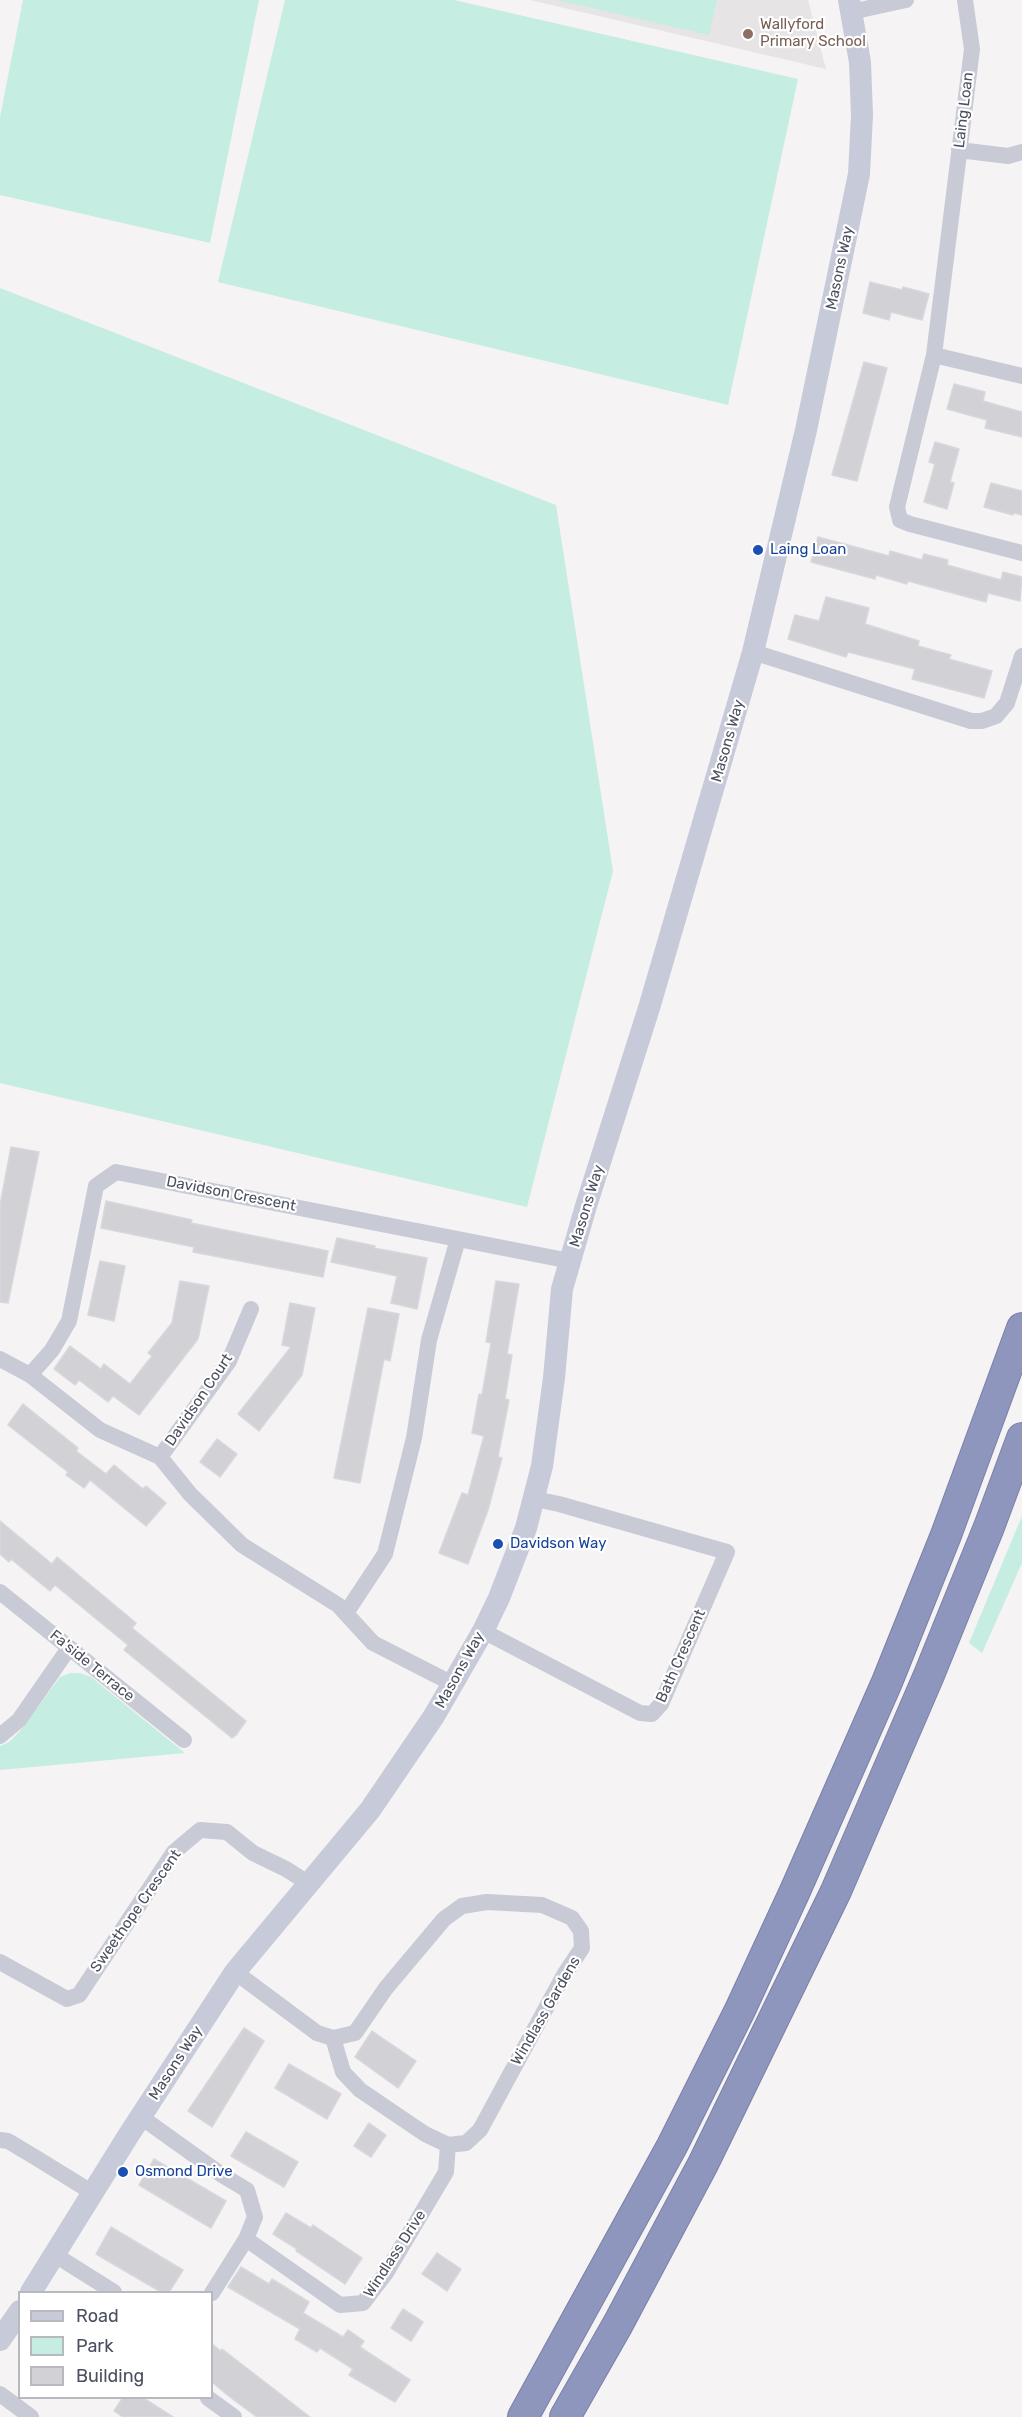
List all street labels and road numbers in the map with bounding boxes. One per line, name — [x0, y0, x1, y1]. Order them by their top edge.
street label: Laing Loan — [950, 71, 978, 149]
street label: Masons Way — [822, 225, 858, 311]
street label: Masons Way — [708, 698, 748, 784]
street label: Masons Way — [566, 1163, 608, 1249]
street label: Davidson Crescent — [165, 1173, 297, 1215]
street label: Davidson Court — [161, 1350, 237, 1450]
street label: Bath Crescent — [652, 1607, 710, 1705]
street label: Fa'side Terrace — [46, 1626, 138, 1706]
street label: Masons Way — [432, 1628, 488, 1712]
street label: Sweethope Crescent — [87, 1846, 185, 1976]
street label: Windlass Gardens — [508, 1953, 584, 2069]
street label: Masons Way — [145, 2022, 207, 2104]
street label: Windlass Drive — [360, 2207, 430, 2301]

